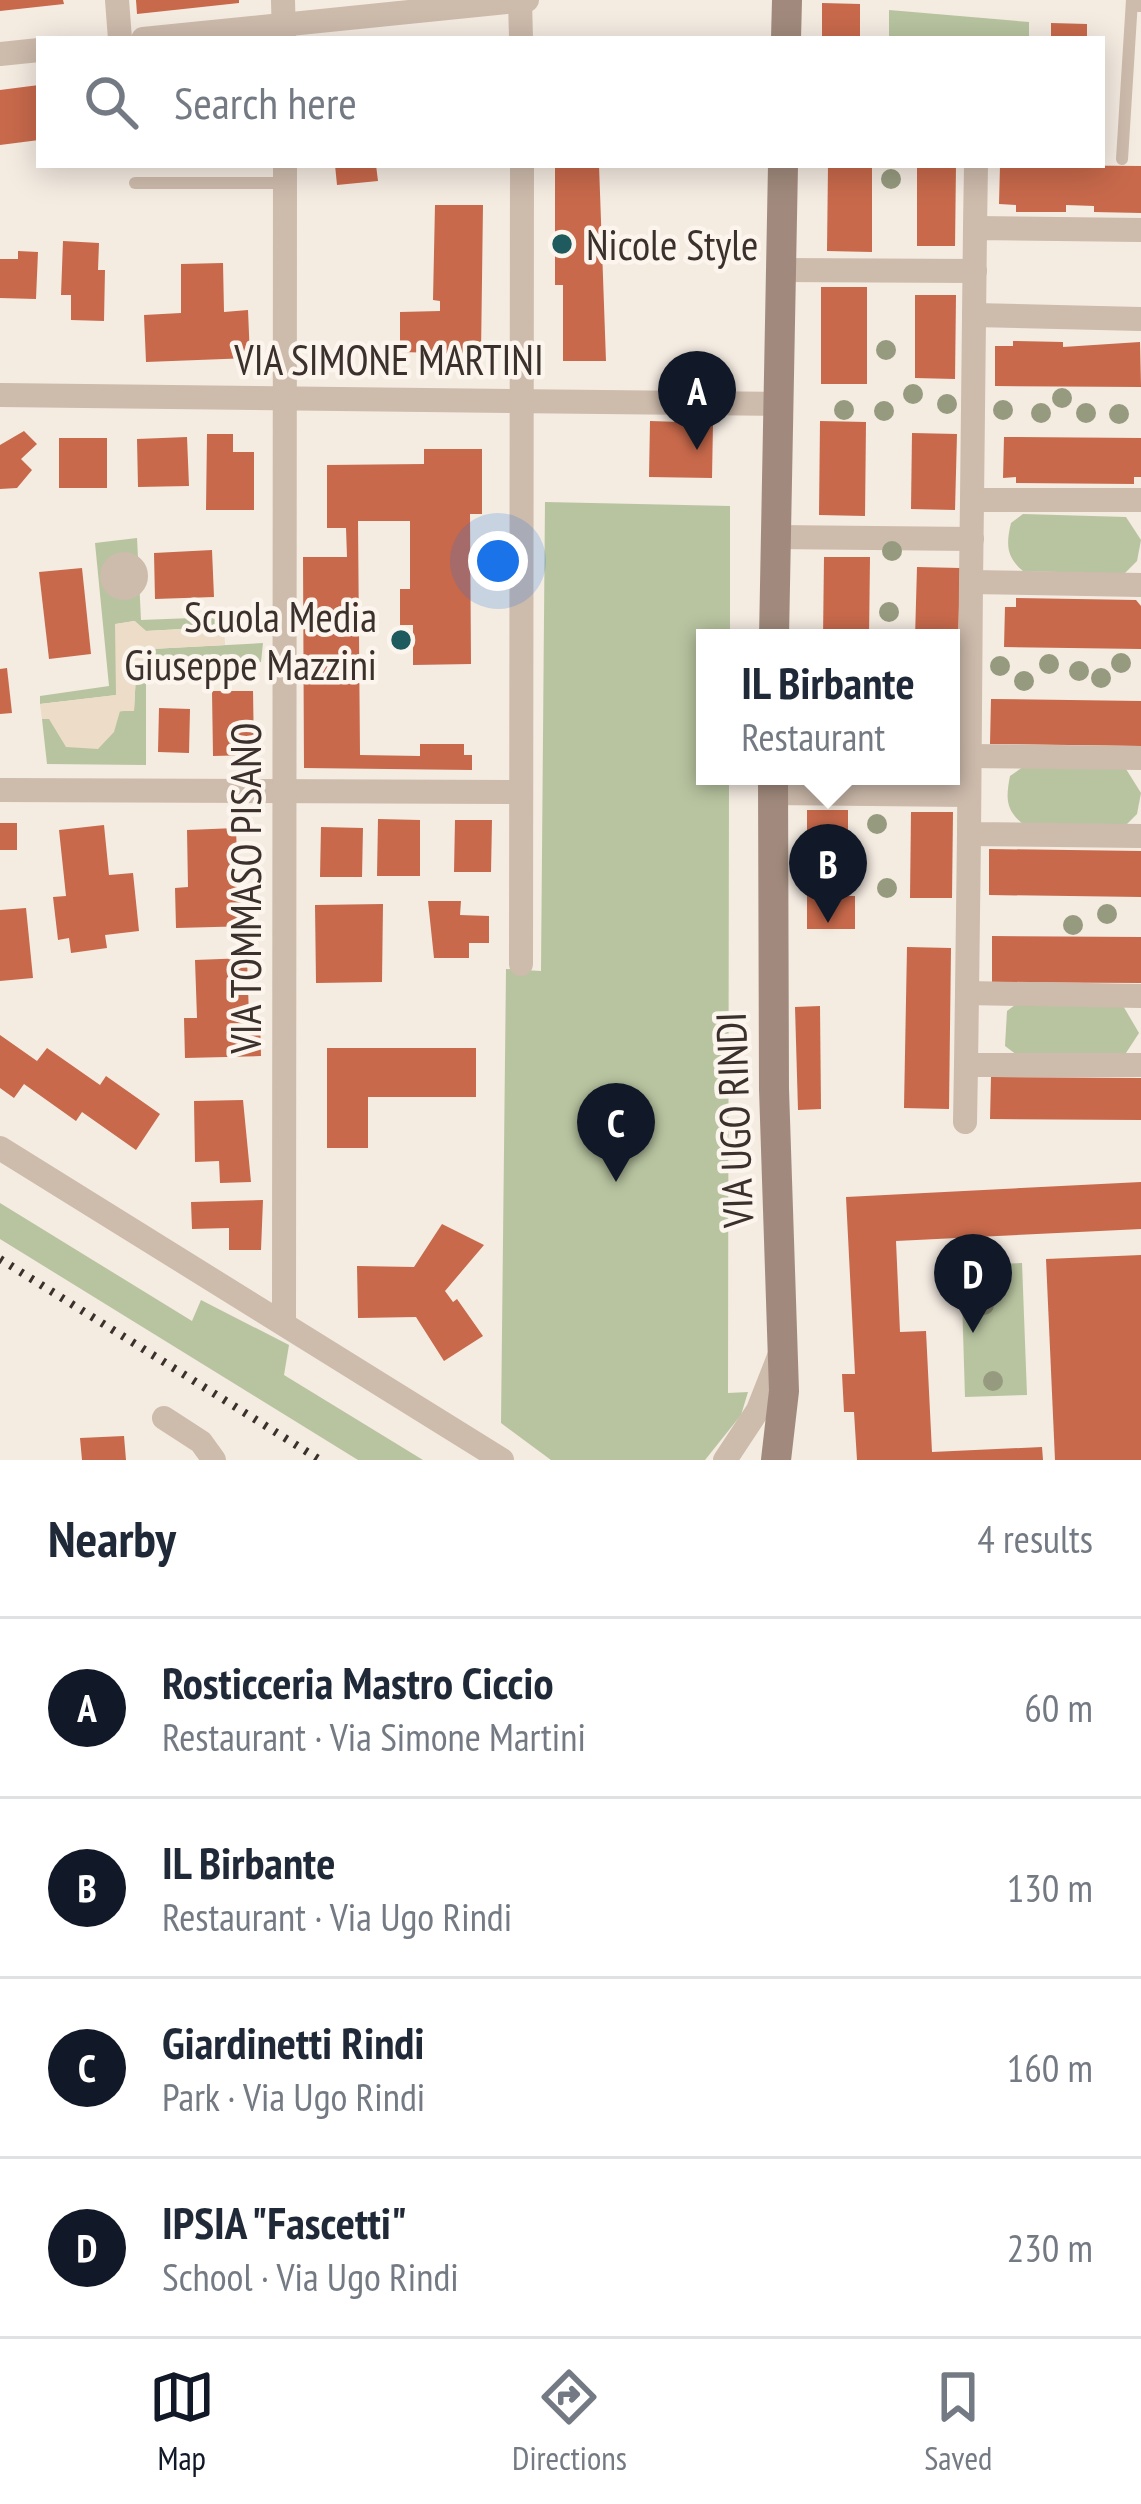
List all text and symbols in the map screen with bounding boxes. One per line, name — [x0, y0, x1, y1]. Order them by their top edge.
search box — [36, 36, 1105, 168]
icon: search — [78, 69, 144, 135]
text: Search here — [174, 73, 357, 131]
place label: Nicole Style — [586, 217, 758, 272]
marker: Nicole Style — [549, 231, 575, 257]
street label: VIA SIMONE MARTINI — [233, 332, 544, 387]
pin: A — [658, 351, 736, 450]
your location — [468, 531, 528, 591]
place label: Scuola Media Giuseppe Mazzini — [124, 589, 377, 692]
marker: Scuola Media Giuseppe Mazzini — [388, 627, 414, 653]
popup — [696, 629, 960, 785]
text: IL Birbante — [741, 653, 915, 711]
text: Restaurant — [741, 711, 885, 762]
street label: VIA TOMMASO PISANO — [218, 722, 273, 1055]
pin: B — [789, 824, 867, 923]
street label: VIA UGO RINDI — [703, 1011, 765, 1230]
pin: C — [577, 1083, 655, 1182]
pin: D — [934, 1234, 1012, 1333]
text: Nearby — [48, 1505, 176, 1571]
text: 4 results — [977, 1513, 1093, 1564]
text: Rosticceria Mastro Ciccio — [162, 1653, 554, 1711]
text: A — [77, 1682, 97, 1733]
text: 60 m — [1024, 1682, 1093, 1733]
text: Restaurant · Via Simone Martini — [162, 1711, 586, 1762]
text: IL Birbante — [162, 1833, 335, 1891]
text: B — [77, 1862, 97, 1913]
text: 130 m — [1007, 1862, 1093, 1913]
text: Restaurant · Via Ugo Rindi — [162, 1891, 512, 1942]
text: Giardinetti Rindi — [162, 2013, 425, 2071]
text: C — [78, 2042, 96, 2093]
text: 160 m — [1007, 2042, 1093, 2093]
text: Park · Via Ugo Rindi — [162, 2071, 425, 2122]
text: IPSIA "Fascetti" — [162, 2193, 407, 2251]
text: D — [77, 2222, 97, 2273]
text: 230 m — [1007, 2222, 1093, 2273]
text: School · Via Ugo Rindi — [162, 2251, 459, 2302]
tab: Map — [149, 2364, 215, 2479]
tab: Directions — [512, 2364, 627, 2479]
tab: Saved — [924, 2364, 992, 2479]

